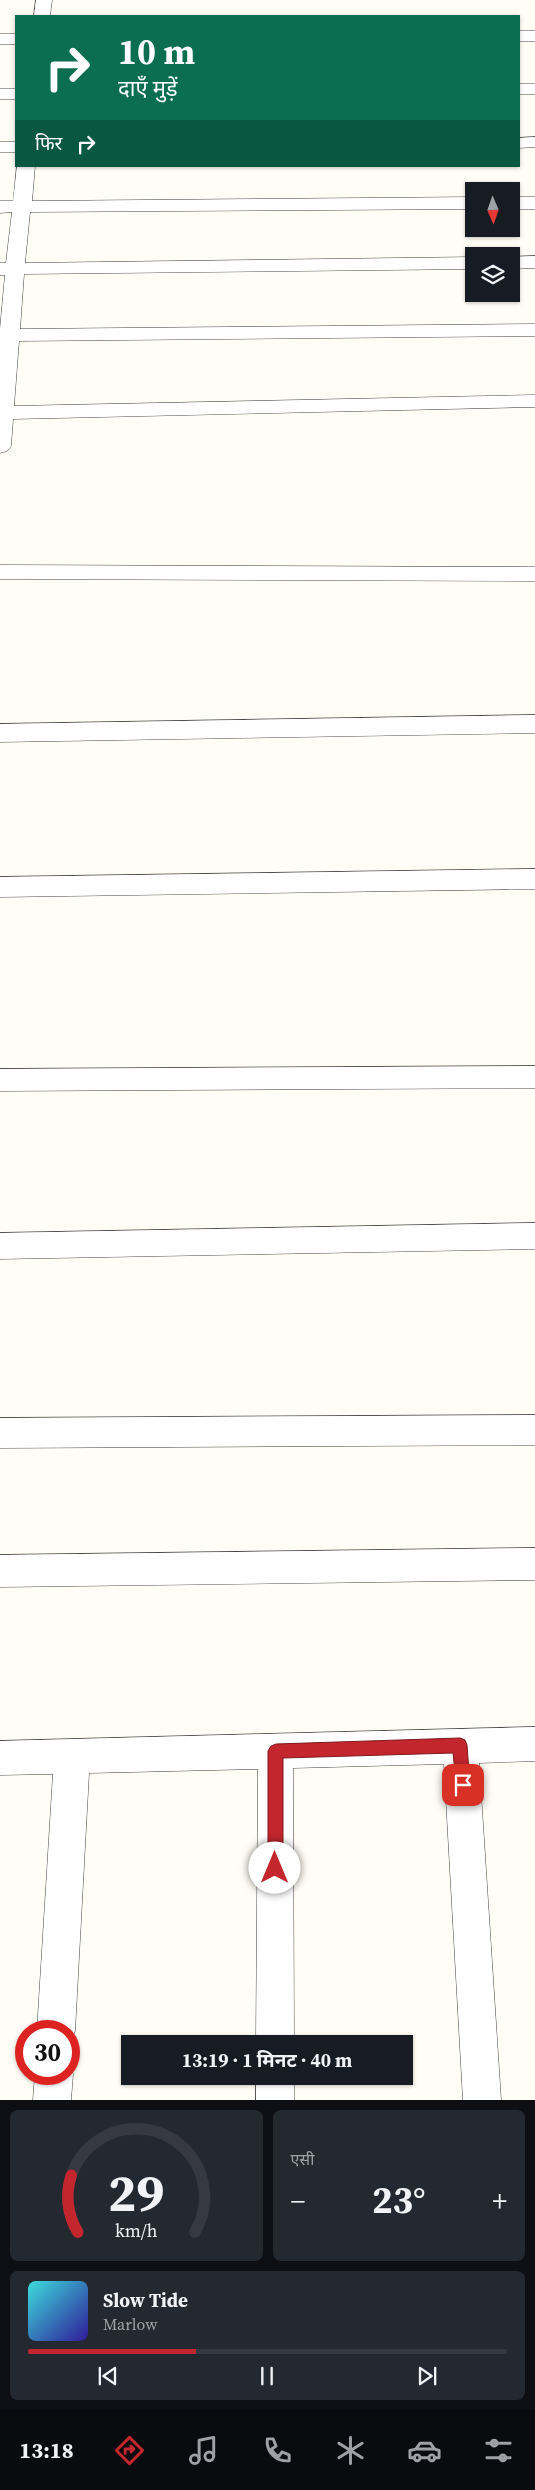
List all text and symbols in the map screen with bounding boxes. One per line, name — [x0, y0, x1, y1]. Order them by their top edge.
text: 10 m — [118, 28, 195, 76]
icon: right — [35, 35, 100, 100]
text: दाएँ मुड़ें — [118, 73, 178, 103]
text: फिर — [35, 130, 62, 156]
icon: right — [72, 130, 100, 158]
north arrow — [465, 182, 520, 238]
map controls — [465, 182, 520, 302]
button: layers — [465, 247, 520, 302]
pin — [442, 1764, 484, 1806]
icon: arrive — [449, 1771, 477, 1799]
position arrow — [248, 1841, 300, 1893]
speed limit sign: 30 — [15, 2020, 80, 2085]
text: 13:19 · 1 मिनट · 40 m — [182, 2047, 352, 2073]
text: एसी — [291, 2148, 314, 2170]
text: 29 — [108, 2157, 164, 2228]
text: 23° — [372, 2174, 426, 2226]
text: − — [291, 2182, 305, 2220]
text: + — [492, 2182, 507, 2220]
text: km/h — [115, 2218, 158, 2243]
text: Slow Tide — [103, 2287, 188, 2313]
text: Marlow — [103, 2313, 158, 2335]
icon: previous — [94, 2362, 122, 2390]
icon: pause — [253, 2362, 281, 2390]
icon: next — [413, 2362, 441, 2390]
icon: directions — [112, 2433, 147, 2468]
icon: music — [186, 2433, 221, 2468]
icon: phone — [260, 2433, 295, 2468]
icon: climate — [333, 2433, 368, 2468]
icon: car — [407, 2433, 442, 2468]
icon: filters — [481, 2433, 516, 2468]
text: 13:18 — [19, 2435, 74, 2465]

